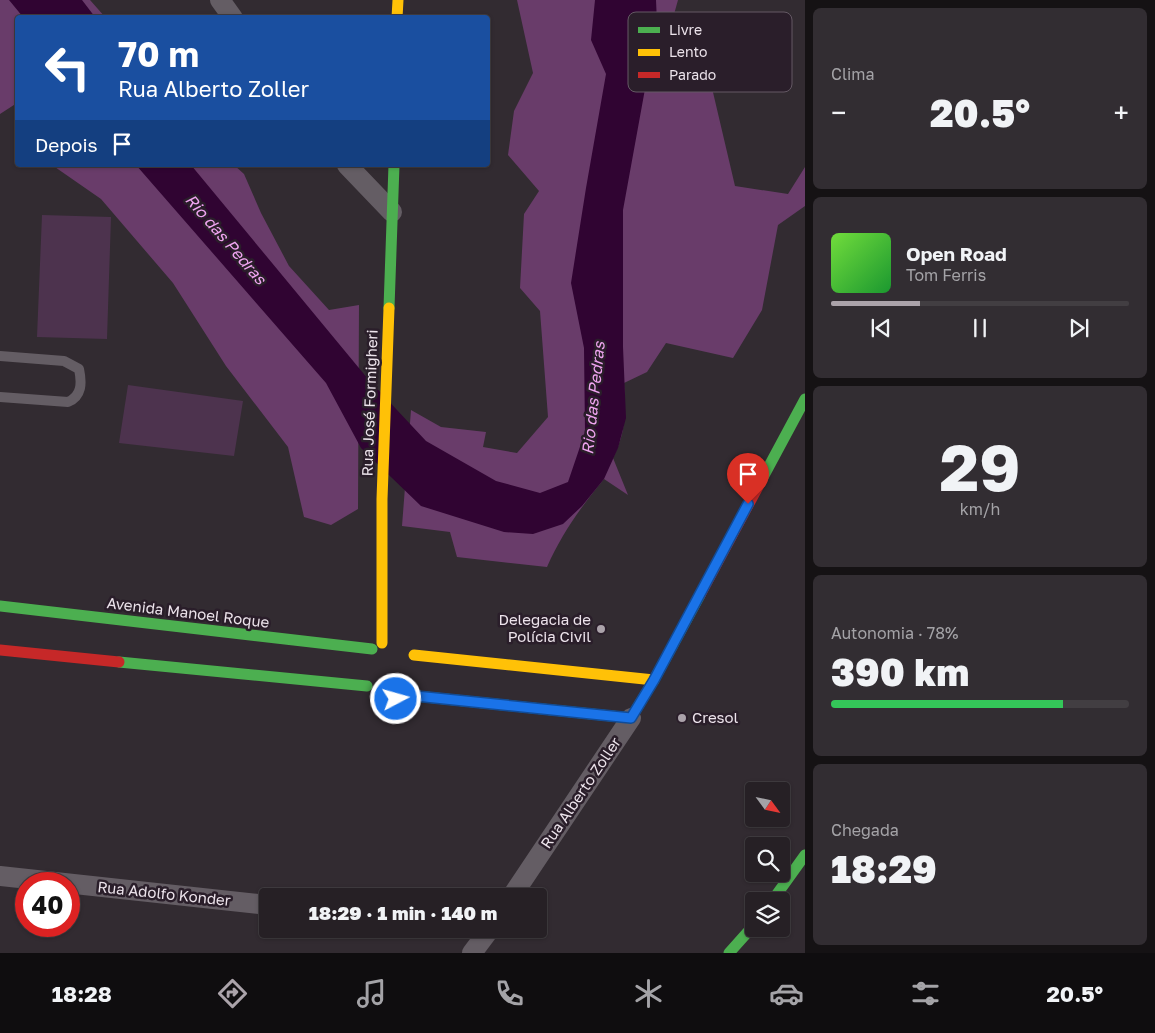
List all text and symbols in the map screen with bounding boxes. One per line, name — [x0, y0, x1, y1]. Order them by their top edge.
legend — [628, 12, 792, 92]
text: Livre — [669, 21, 702, 38]
text: 70 m — [118, 33, 199, 75]
icon: left — [35, 35, 100, 100]
text: Lento — [669, 43, 707, 60]
text: Clima — [831, 64, 875, 84]
text: Parado — [669, 66, 716, 83]
text: Rua Alberto Zoller — [118, 75, 309, 102]
text: 20.5° — [930, 90, 1030, 135]
text: − — [831, 96, 846, 129]
text: + — [1114, 96, 1129, 129]
icon: arrive — [108, 130, 136, 158]
text: Depois — [35, 133, 98, 156]
water label: Rio das Pedras — [181, 190, 272, 289]
text: Open Road — [906, 242, 1007, 265]
text: Tom Ferris — [906, 265, 986, 285]
icon: previous — [867, 314, 895, 342]
icon: pause — [966, 314, 994, 342]
icon: next — [1065, 314, 1093, 342]
street label: Rua José Formigheri — [357, 329, 381, 477]
water label: Rio das Pedras — [577, 339, 609, 455]
text: 29 — [940, 427, 1020, 505]
pin — [727, 453, 769, 504]
icon: arrive — [734, 460, 762, 488]
text: km/h — [960, 499, 1000, 519]
street label: Avenida Manoel Roque — [106, 593, 271, 631]
place label: Delegacia de Polícia Civil — [498, 610, 591, 645]
marker: Delegacia de Polícia Civil — [595, 623, 607, 635]
text: Autonomia · 78% — [831, 623, 959, 643]
text: 390 km — [831, 649, 969, 694]
position arrow — [369, 672, 421, 724]
place label: Cresol — [692, 708, 739, 726]
marker: Cresol — [676, 712, 688, 724]
street label: Rua Alberto Zoller — [536, 733, 624, 851]
north arrow — [745, 782, 790, 828]
map controls — [745, 782, 790, 937]
text: Chegada — [831, 820, 899, 840]
button: search — [745, 837, 790, 882]
text: 18:29 — [831, 846, 937, 891]
speed limit sign: 40 — [15, 872, 80, 937]
street label: Rua Adolfo Konder — [97, 877, 232, 909]
button: layers — [745, 892, 790, 937]
text: 18:29 · 1 min · 140 m — [309, 901, 497, 924]
icon: directions — [215, 976, 250, 1011]
icon: music — [354, 976, 389, 1011]
icon: phone — [492, 976, 527, 1011]
icon: climate — [631, 976, 666, 1011]
icon: car — [769, 976, 804, 1011]
icon: filters — [908, 976, 943, 1011]
text: 18:28 — [52, 980, 112, 1007]
text: 20.5° — [1046, 980, 1103, 1007]

